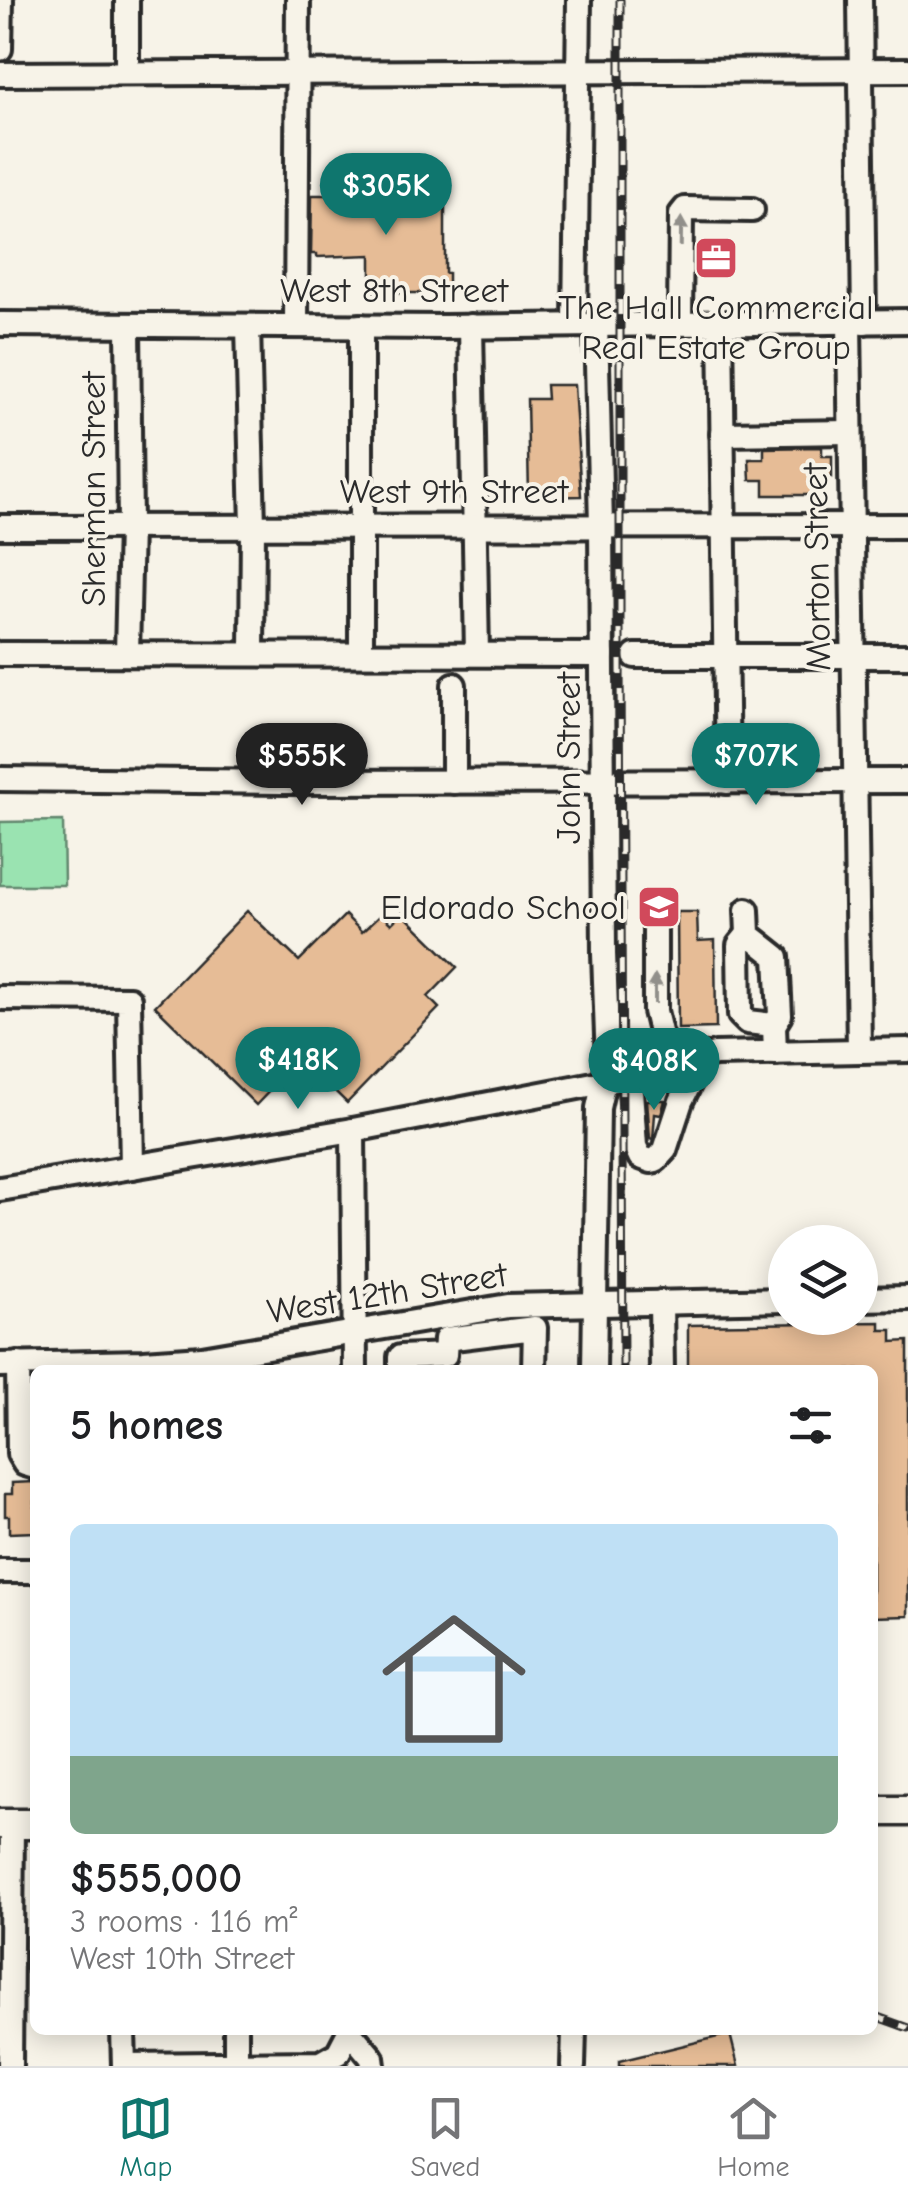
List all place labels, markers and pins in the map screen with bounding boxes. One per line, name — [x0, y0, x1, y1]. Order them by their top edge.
pin: $305K — [316, 153, 456, 238]
office icon: The Hall Commercial Real Estate Group — [693, 235, 739, 281]
place label: The Hall Commercial Real Estate Group — [558, 287, 874, 368]
pin: $555K — [232, 723, 372, 808]
pin: $707K — [686, 723, 826, 808]
school or university icon: Eldorado School — [636, 884, 682, 930]
place label: Eldorado School — [380, 887, 626, 928]
pin: $418K — [228, 1027, 368, 1112]
pin: $408K — [584, 1028, 724, 1113]

